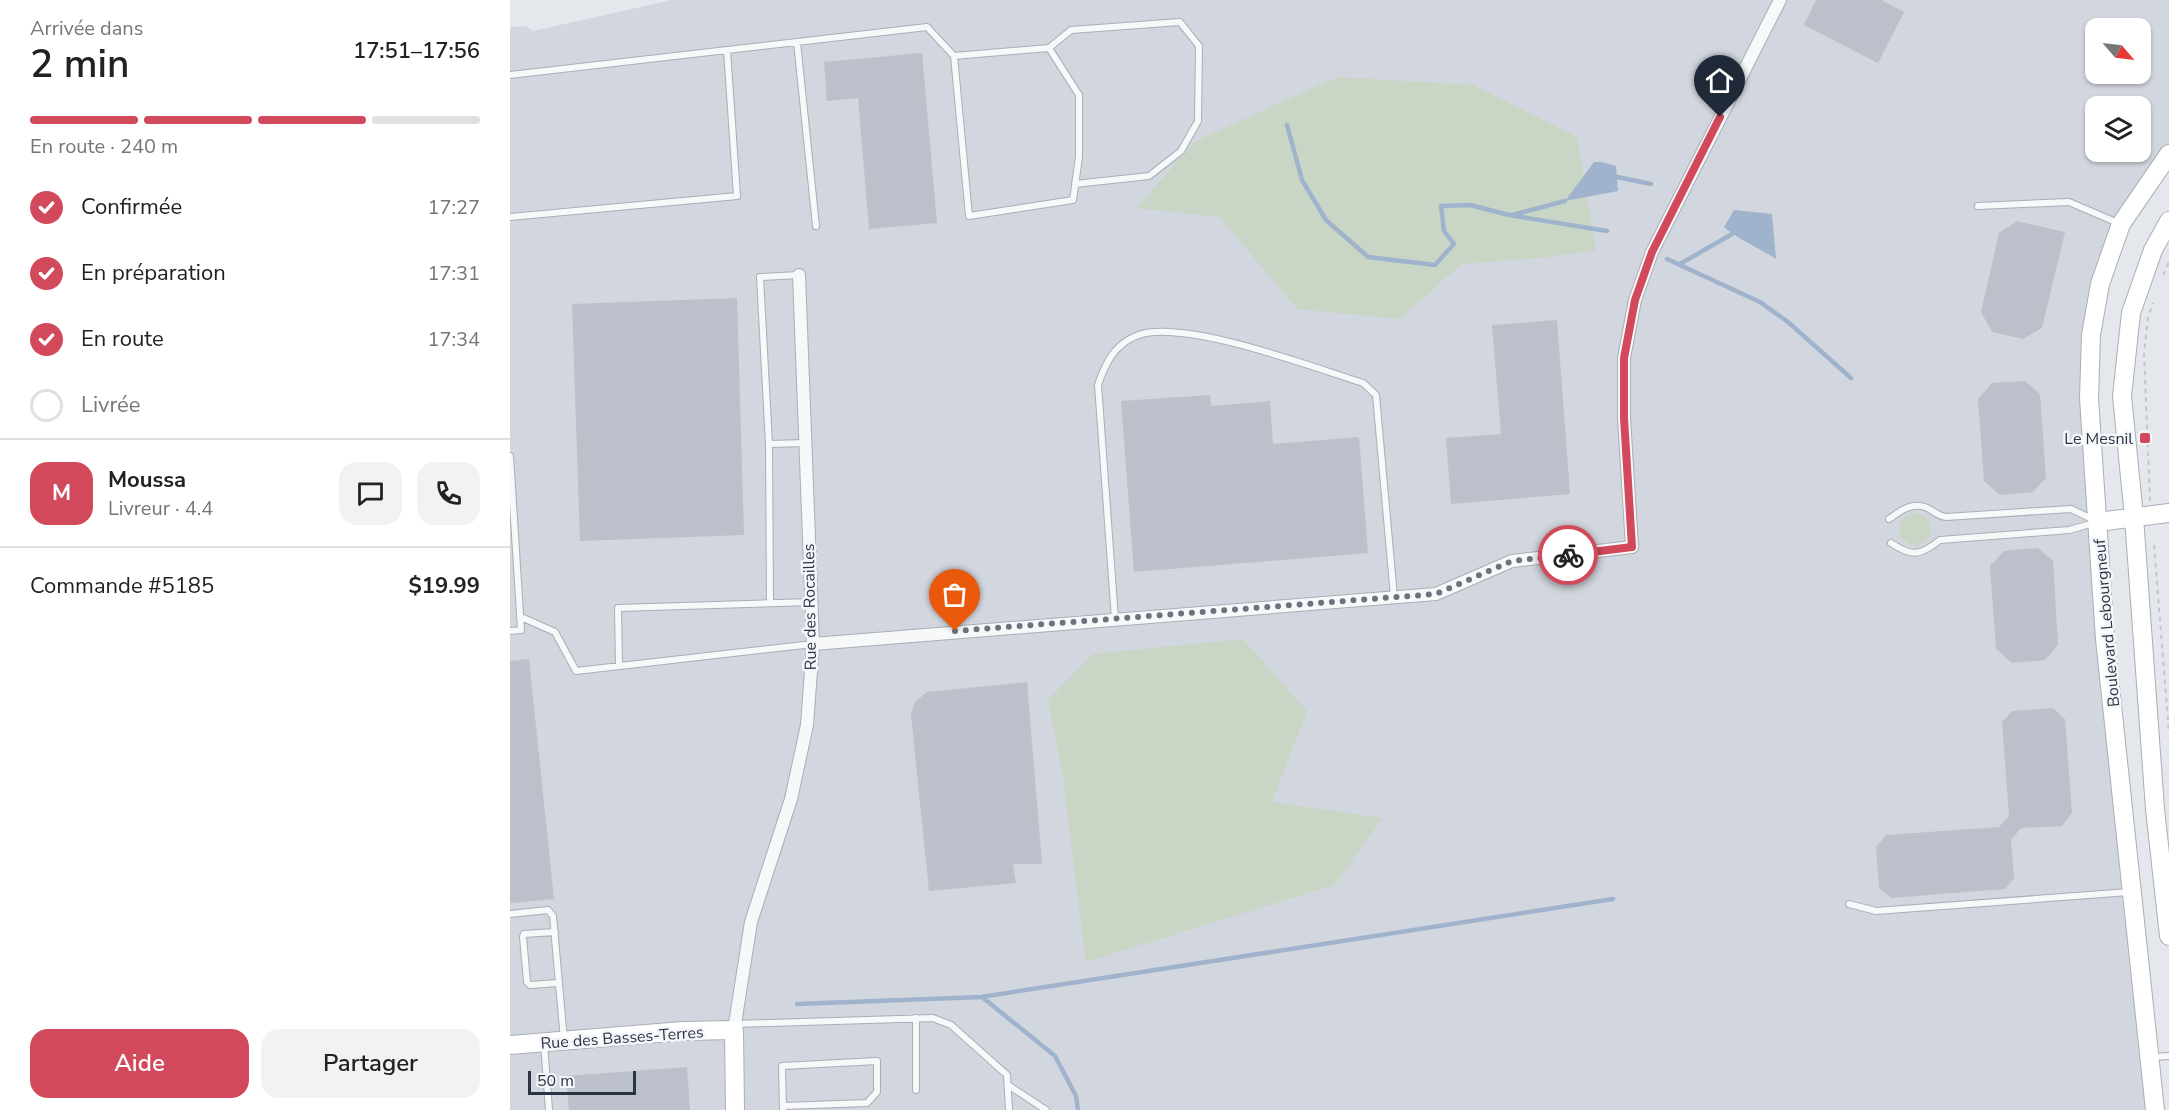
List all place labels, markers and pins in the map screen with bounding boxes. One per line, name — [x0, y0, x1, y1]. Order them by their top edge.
pin — [1694, 55, 1745, 117]
place label: Le Mesnil — [2064, 428, 2133, 450]
marker: Le Mesnil — [2138, 431, 2152, 445]
pin — [929, 569, 980, 631]

